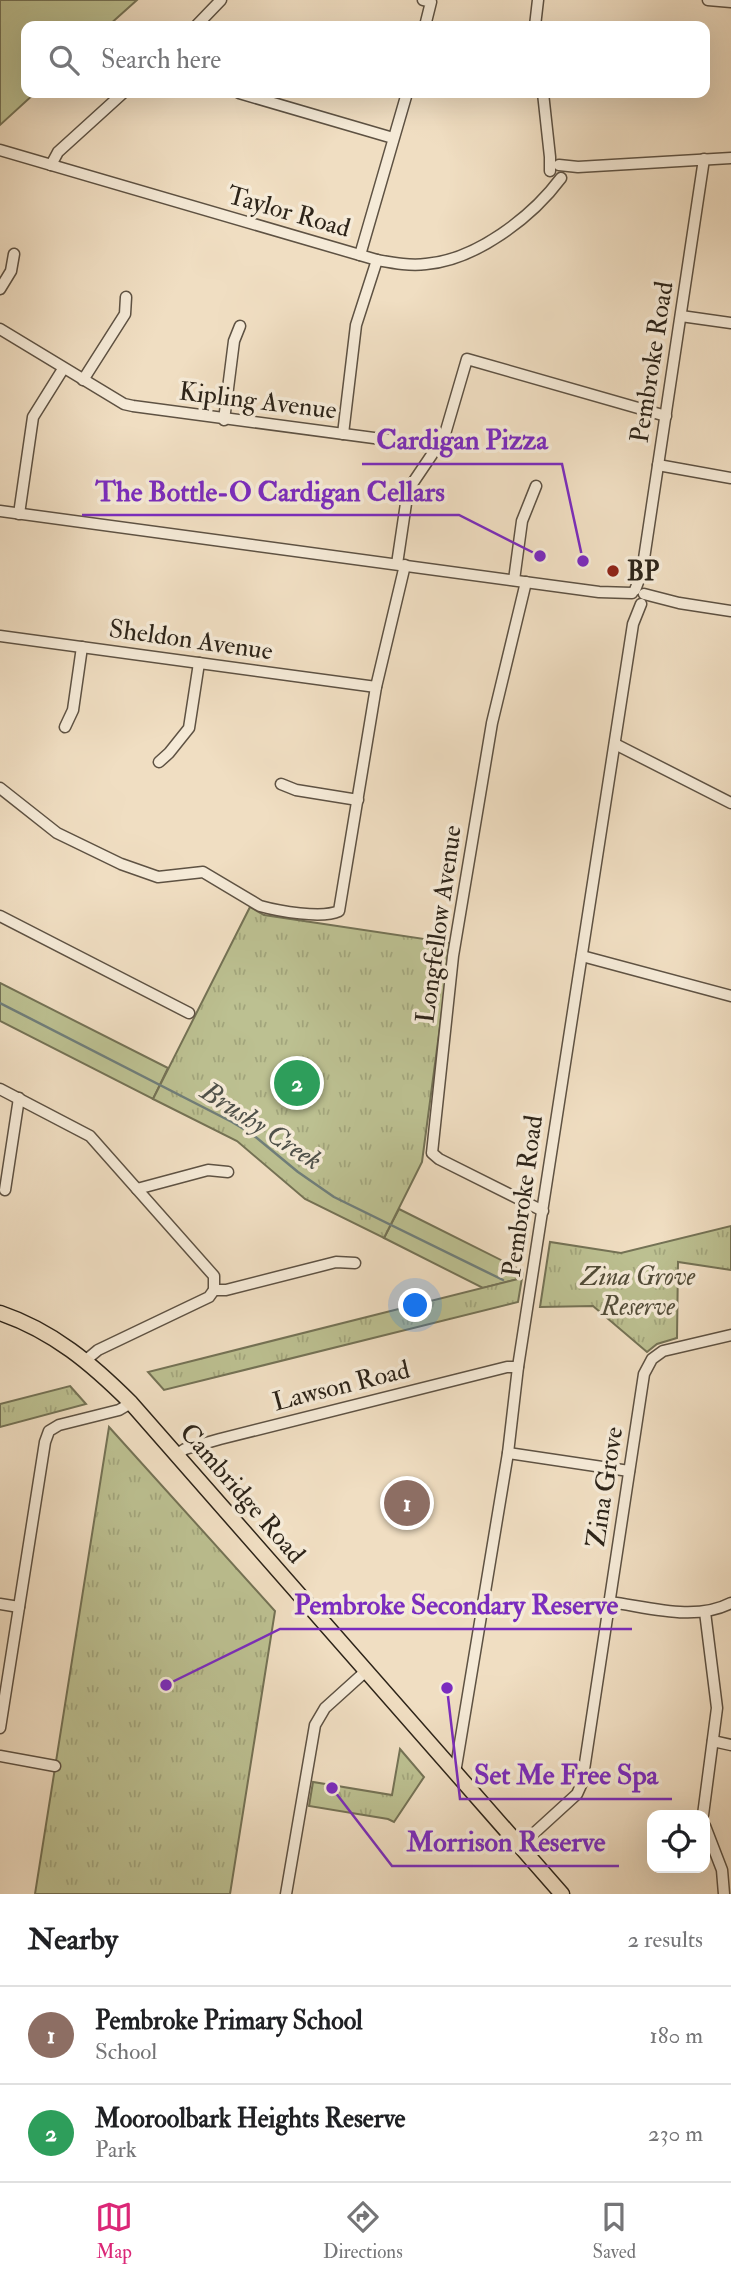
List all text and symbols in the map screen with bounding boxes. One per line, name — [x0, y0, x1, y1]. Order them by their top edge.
search box — [21, 21, 710, 98]
icon: search — [45, 41, 83, 79]
text: Search here — [101, 44, 221, 76]
street label: Taylor Road — [223, 179, 354, 245]
street label: Pembroke Road — [623, 279, 681, 445]
street label: Kipling Avenue — [177, 375, 339, 428]
callout: Cardigan Pizza — [362, 415, 562, 464]
text: Cardigan Pizza — [376, 423, 549, 458]
callout: The Bottle-O Cardigan Cellars — [82, 466, 459, 515]
text: The Bottle-O Cardigan Cellars — [94, 475, 445, 510]
place label: BP — [627, 556, 659, 588]
marker: BP — [605, 563, 621, 579]
street label: Sheldon Avenue — [107, 613, 275, 667]
street label: Longfellow Avenue — [409, 823, 469, 1025]
pin: 2 — [274, 1057, 320, 1109]
water label: Brushy Creek — [192, 1073, 328, 1178]
street label: Pembroke Road — [496, 1113, 550, 1279]
park label: Zina Grove Reserve — [580, 1261, 696, 1323]
your location — [398, 1288, 432, 1322]
street label: Lawson Road — [269, 1353, 413, 1418]
street label: Cambridge Road — [173, 1417, 312, 1570]
street label: Zina Grove — [580, 1424, 630, 1550]
pin: 1 — [384, 1477, 430, 1529]
callout: Pembroke Secondary Reserve — [280, 1580, 632, 1629]
text: Pembroke Secondary Reserve — [294, 1588, 618, 1623]
callout: Set Me Free Spa — [460, 1750, 672, 1799]
text: Set Me Free Spa — [474, 1758, 660, 1793]
map controls — [647, 1810, 710, 1873]
button: locate — [647, 1810, 710, 1873]
callout: Morrison Reserve — [392, 1817, 619, 1866]
text: Morrison Reserve — [406, 1825, 606, 1860]
text: Nearby — [28, 1921, 118, 1958]
text: 2 results — [628, 1925, 703, 1954]
text: Pembroke Primary School — [95, 2005, 363, 2037]
text: 1 — [47, 2021, 55, 2050]
text: 180 m — [650, 2021, 703, 2050]
text: School — [95, 2037, 157, 2066]
text: Mooroolbark Heights Reserve — [95, 2103, 405, 2135]
text: 2 — [45, 2119, 57, 2148]
text: 230 m — [648, 2119, 703, 2148]
text: Park — [95, 2135, 137, 2164]
tab: Map — [95, 2198, 133, 2264]
tab: Directions — [323, 2198, 403, 2264]
tab: Saved — [593, 2198, 636, 2264]

